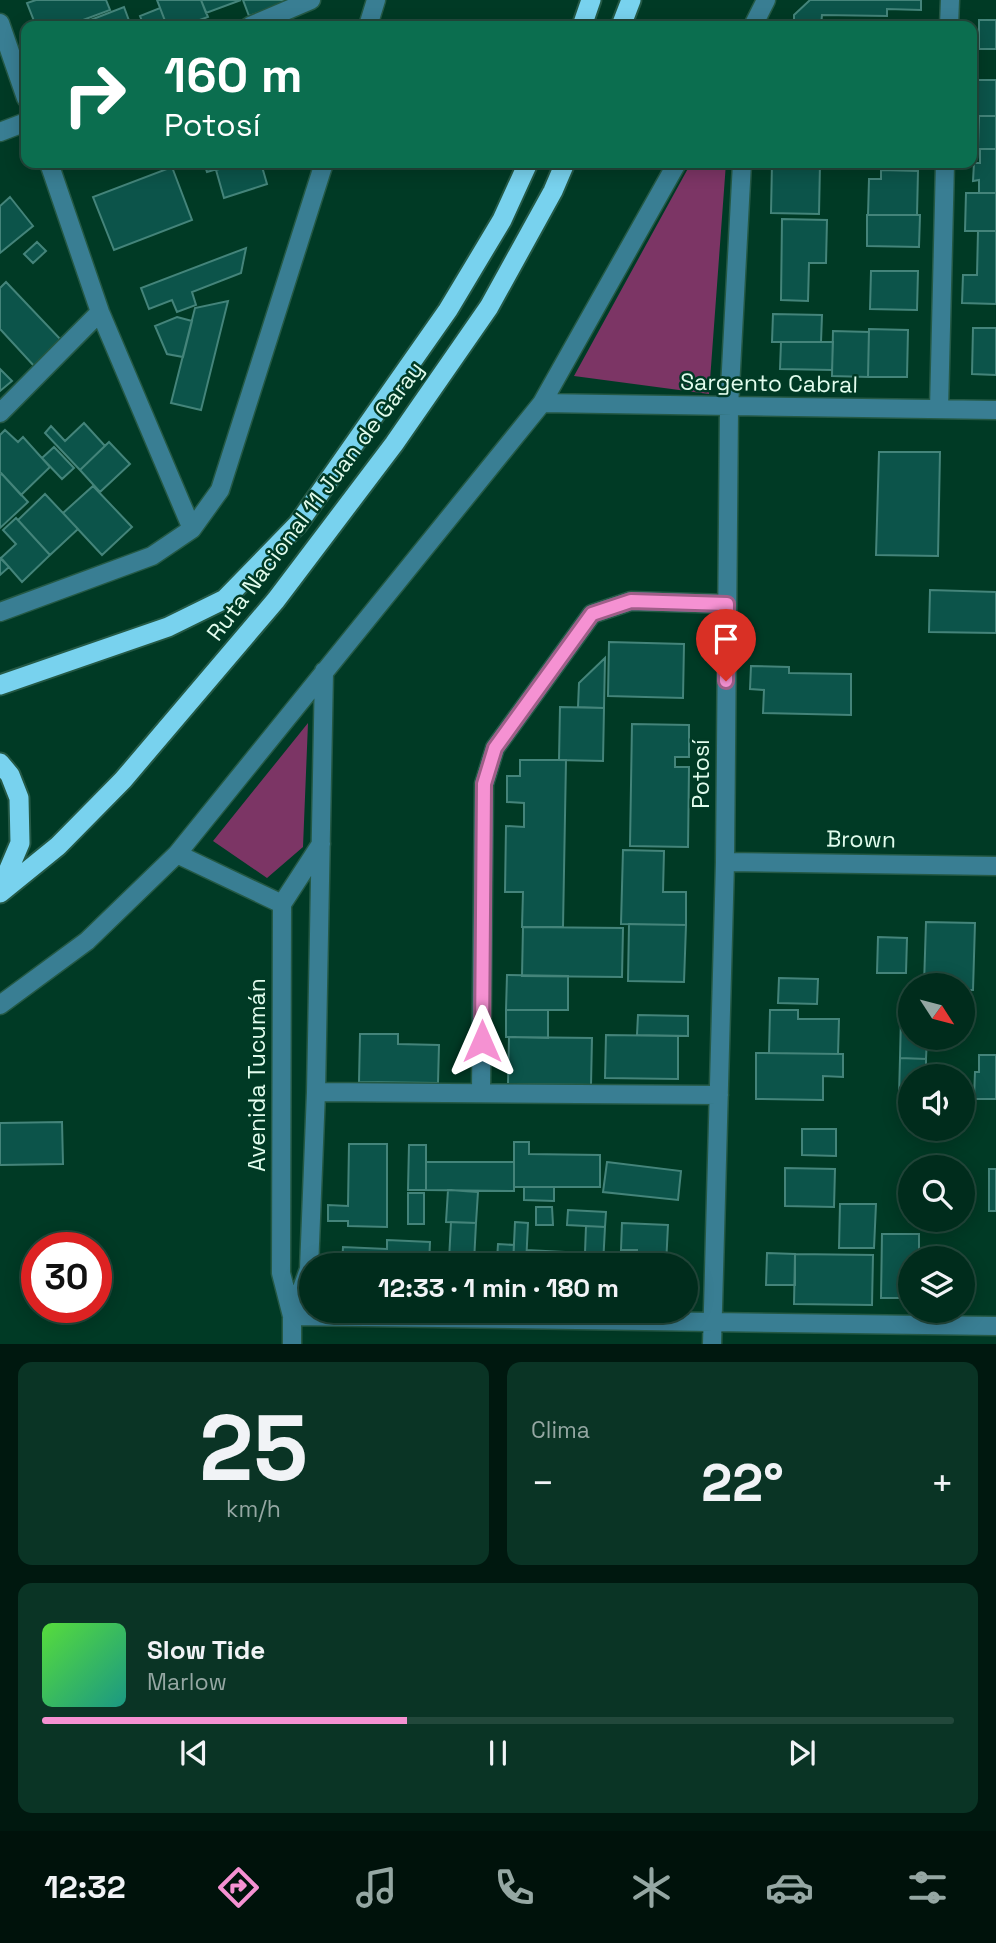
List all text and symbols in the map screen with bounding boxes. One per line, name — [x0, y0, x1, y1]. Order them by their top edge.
text: 160 m — [164, 44, 302, 106]
icon: right — [49, 49, 140, 140]
text: Potosí — [164, 105, 261, 145]
street label: Ruta Nacional 11 Juan de Garay — [200, 355, 430, 647]
street label: Sargento Cabral — [680, 366, 858, 400]
pin — [696, 609, 756, 681]
icon: arrive — [707, 620, 745, 658]
street label: Potosí — [686, 739, 716, 809]
street label: Brown — [826, 823, 896, 855]
north arrow — [898, 973, 975, 1050]
map controls — [898, 973, 975, 1323]
street label: Avenida Tucumán — [242, 978, 272, 1172]
position arrow — [445, 1004, 519, 1078]
button: sound — [898, 1064, 975, 1141]
button: search — [898, 1155, 975, 1232]
speed limit sign: 30 — [21, 1232, 112, 1323]
button: layers — [898, 1246, 975, 1323]
text: 12:33 · 1 min · 180 m — [378, 1271, 619, 1305]
text: 25 — [199, 1390, 308, 1507]
text: Clima — [531, 1415, 590, 1445]
text: 22° — [701, 1450, 784, 1516]
text: − — [531, 1459, 555, 1507]
text: + — [930, 1459, 954, 1507]
text: km/h — [226, 1494, 281, 1524]
text: Slow Tide — [147, 1633, 265, 1667]
text: Marlow — [147, 1667, 227, 1697]
icon: previous — [175, 1734, 213, 1772]
icon: pause — [479, 1734, 517, 1772]
icon: next — [783, 1734, 821, 1772]
icon: directions — [214, 1863, 263, 1912]
icon: music — [352, 1863, 401, 1912]
icon: phone — [490, 1863, 539, 1912]
icon: climate — [627, 1863, 676, 1912]
icon: car — [765, 1863, 814, 1912]
icon: filters — [903, 1863, 952, 1912]
text: 12:32 — [44, 1867, 126, 1907]

